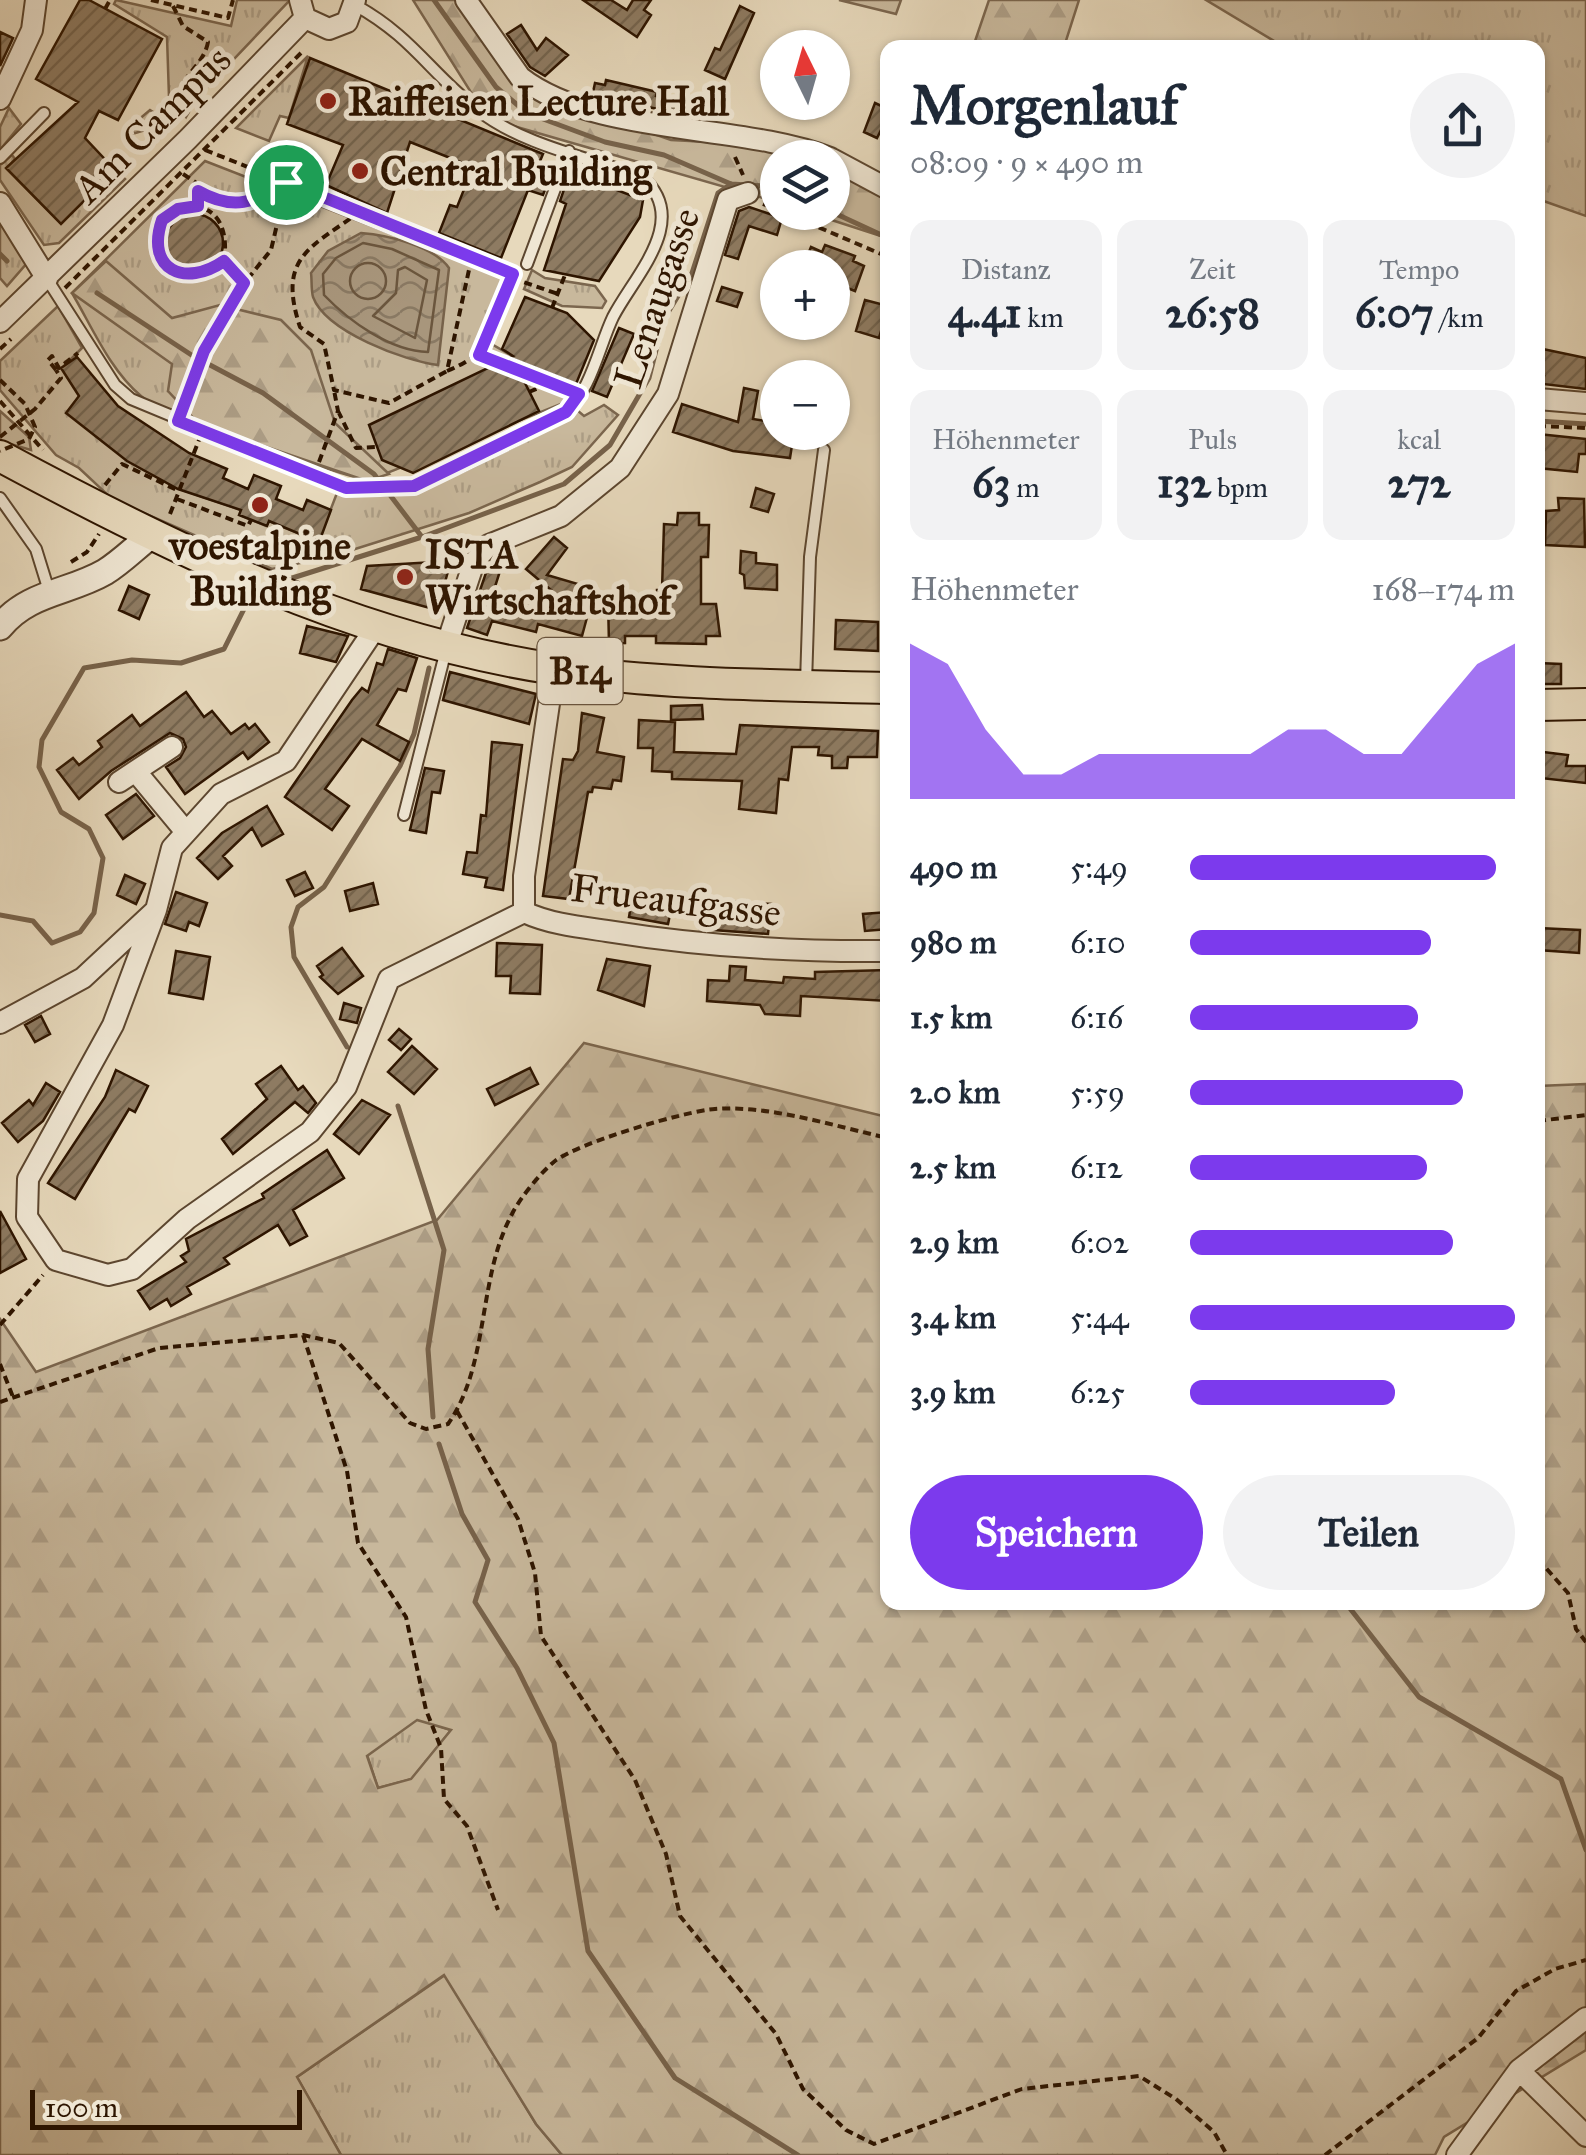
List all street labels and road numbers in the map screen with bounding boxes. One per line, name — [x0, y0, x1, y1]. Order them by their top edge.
street label: Am Campus — [62, 35, 241, 214]
street label: Lenaugasse — [603, 201, 711, 395]
road number: B14 — [538, 638, 622, 704]
street label: Frueaufgasse — [568, 863, 784, 937]

